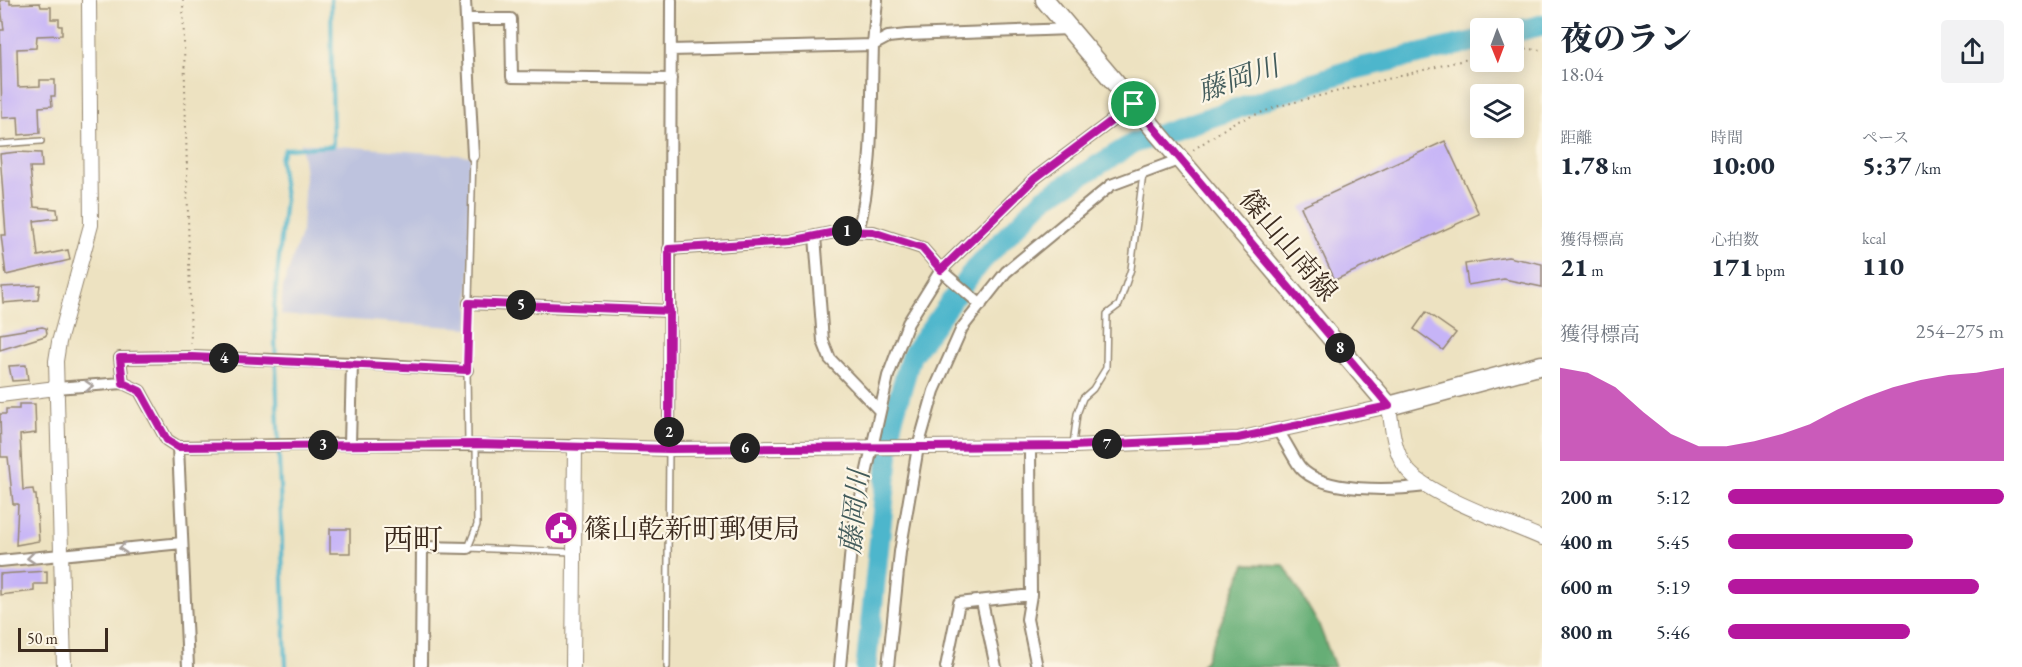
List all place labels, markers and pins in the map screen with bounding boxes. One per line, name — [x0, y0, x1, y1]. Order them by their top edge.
pin — [1108, 78, 1159, 129]
pin: 1 — [832, 216, 862, 246]
pin: 5 — [506, 290, 536, 320]
pin: 8 — [1325, 333, 1355, 363]
pin: 4 — [209, 343, 239, 373]
pin: 2 — [654, 417, 684, 447]
pin: 7 — [1092, 429, 1122, 459]
pin: 3 — [308, 430, 338, 460]
pin: 6 — [730, 433, 760, 463]
public building icon: 篠山乾新町郵便局 — [543, 510, 579, 546]
place label: 篠山乾新町郵便局 — [584, 511, 800, 546]

